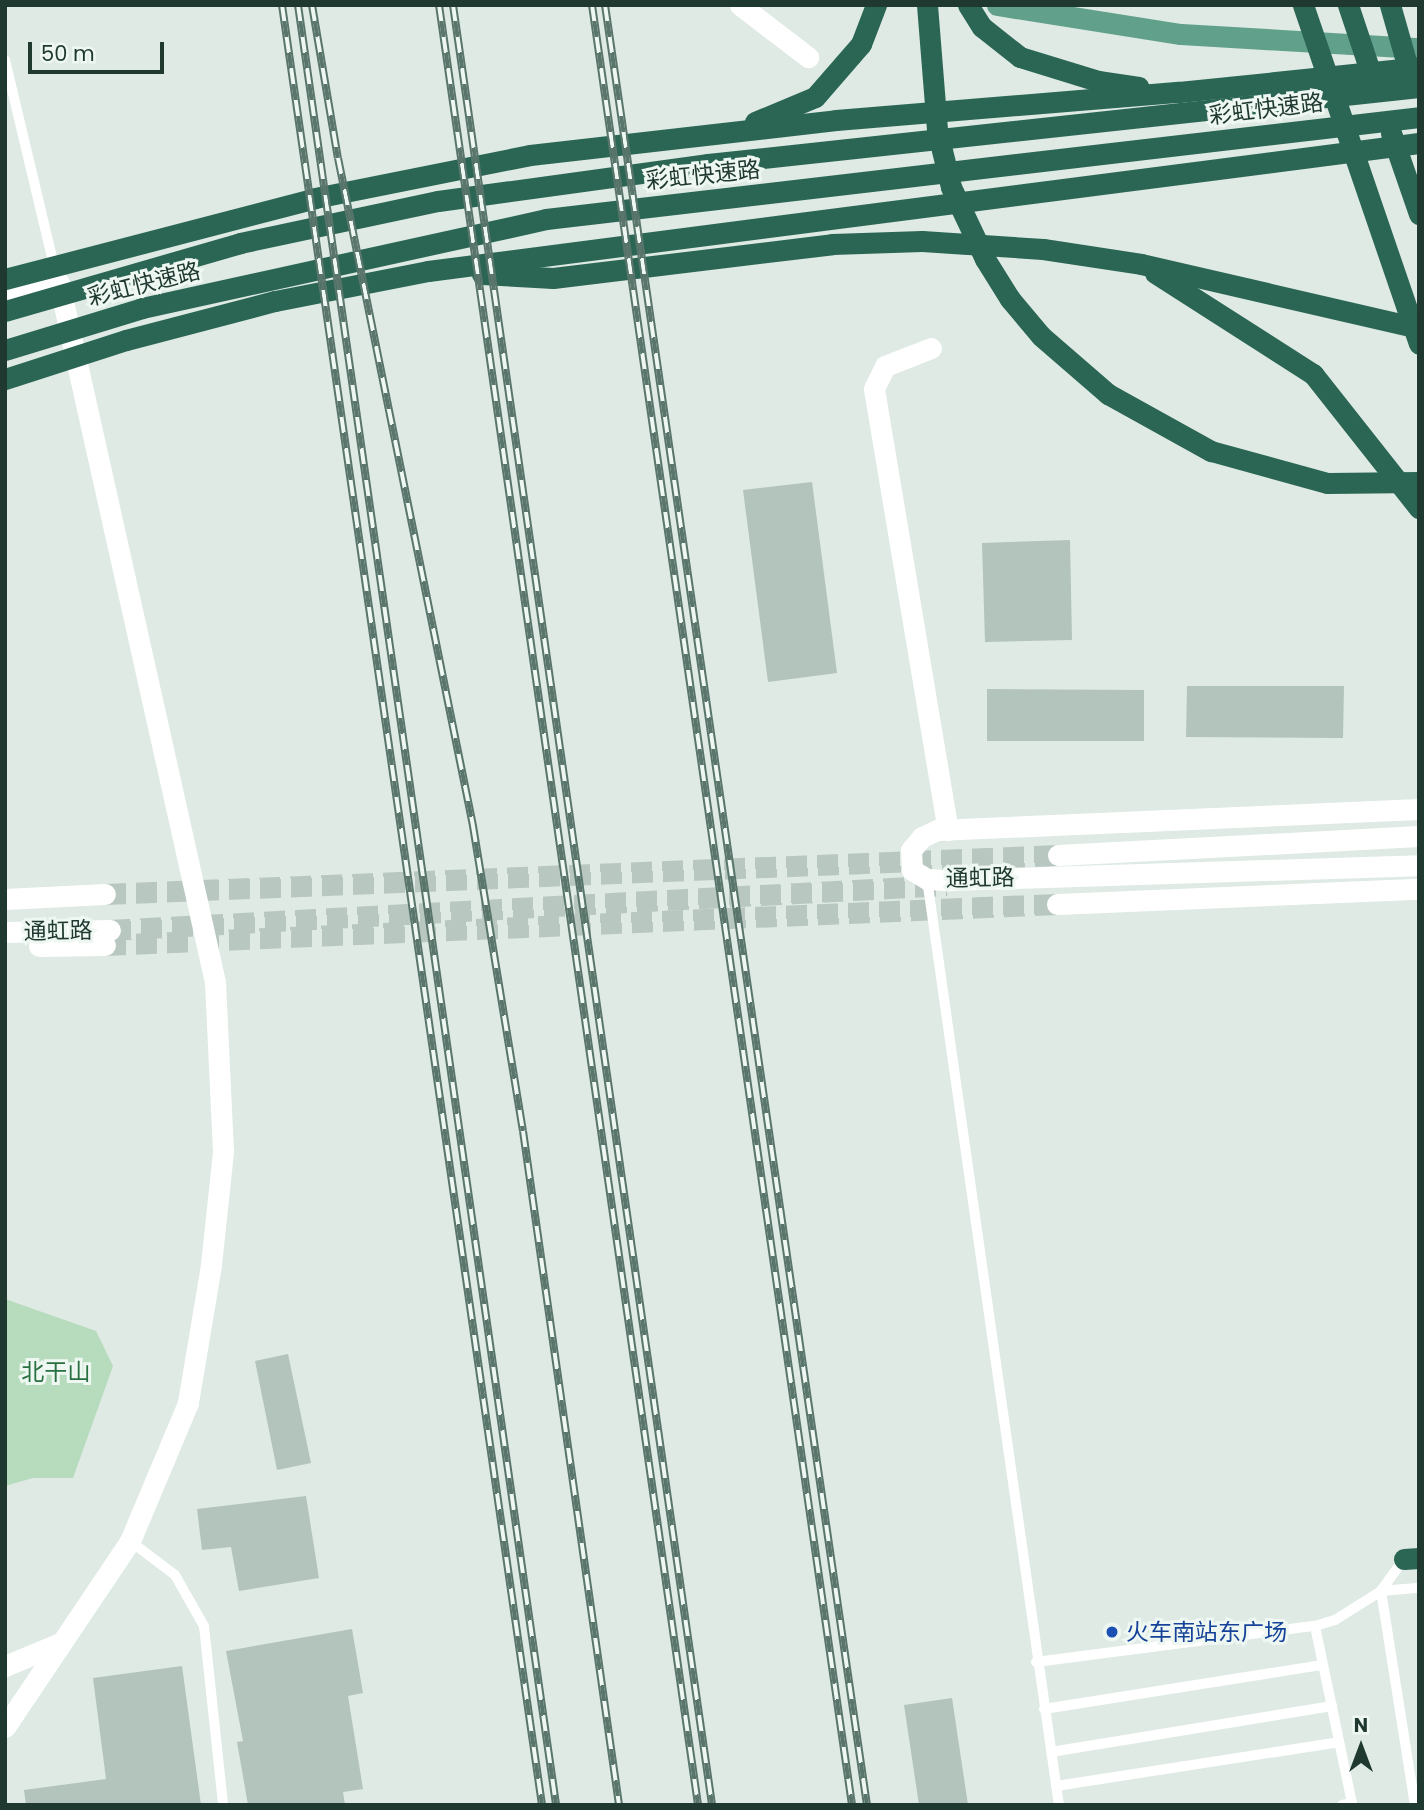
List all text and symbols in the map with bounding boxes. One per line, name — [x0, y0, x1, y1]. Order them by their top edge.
scale bar — [32, 28, 168, 72]
text: 50 m — [41, 39, 95, 68]
street label: 彩虹快速路 — [1207, 88, 1325, 130]
street label: 彩虹快速路 — [644, 155, 762, 195]
street label: 彩虹快速路 — [85, 257, 203, 311]
street label: 通虹路 — [945, 864, 1015, 892]
street label: 通虹路 — [23, 917, 93, 945]
park label: 北干山 — [22, 1358, 90, 1386]
place label: 火车南站东广场 — [1126, 1618, 1287, 1646]
marker: 火车南站东广场 — [1104, 1624, 1120, 1640]
north arrow — [1326, 1712, 1396, 1782]
text: N — [1354, 1712, 1368, 1739]

